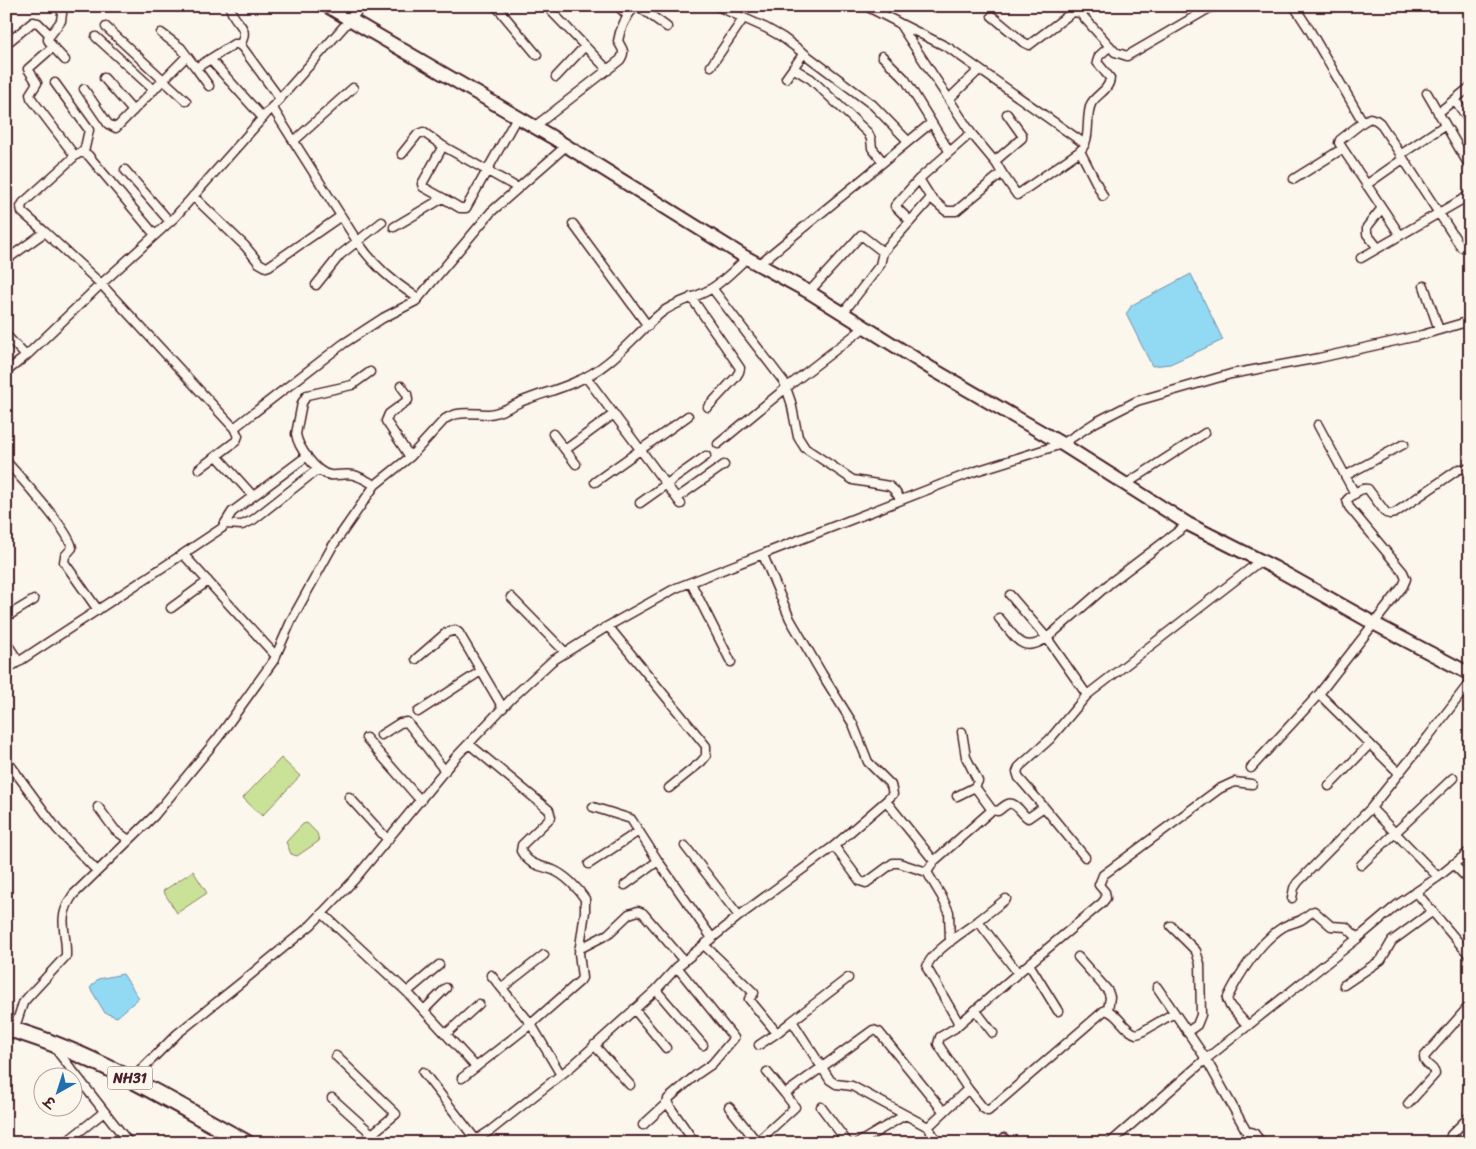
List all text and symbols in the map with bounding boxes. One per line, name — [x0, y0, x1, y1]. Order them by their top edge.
north arrow — [32, 1066, 82, 1116]
road number: NH31 — [108, 1066, 152, 1090]
text: उ — [37, 1088, 63, 1116]

